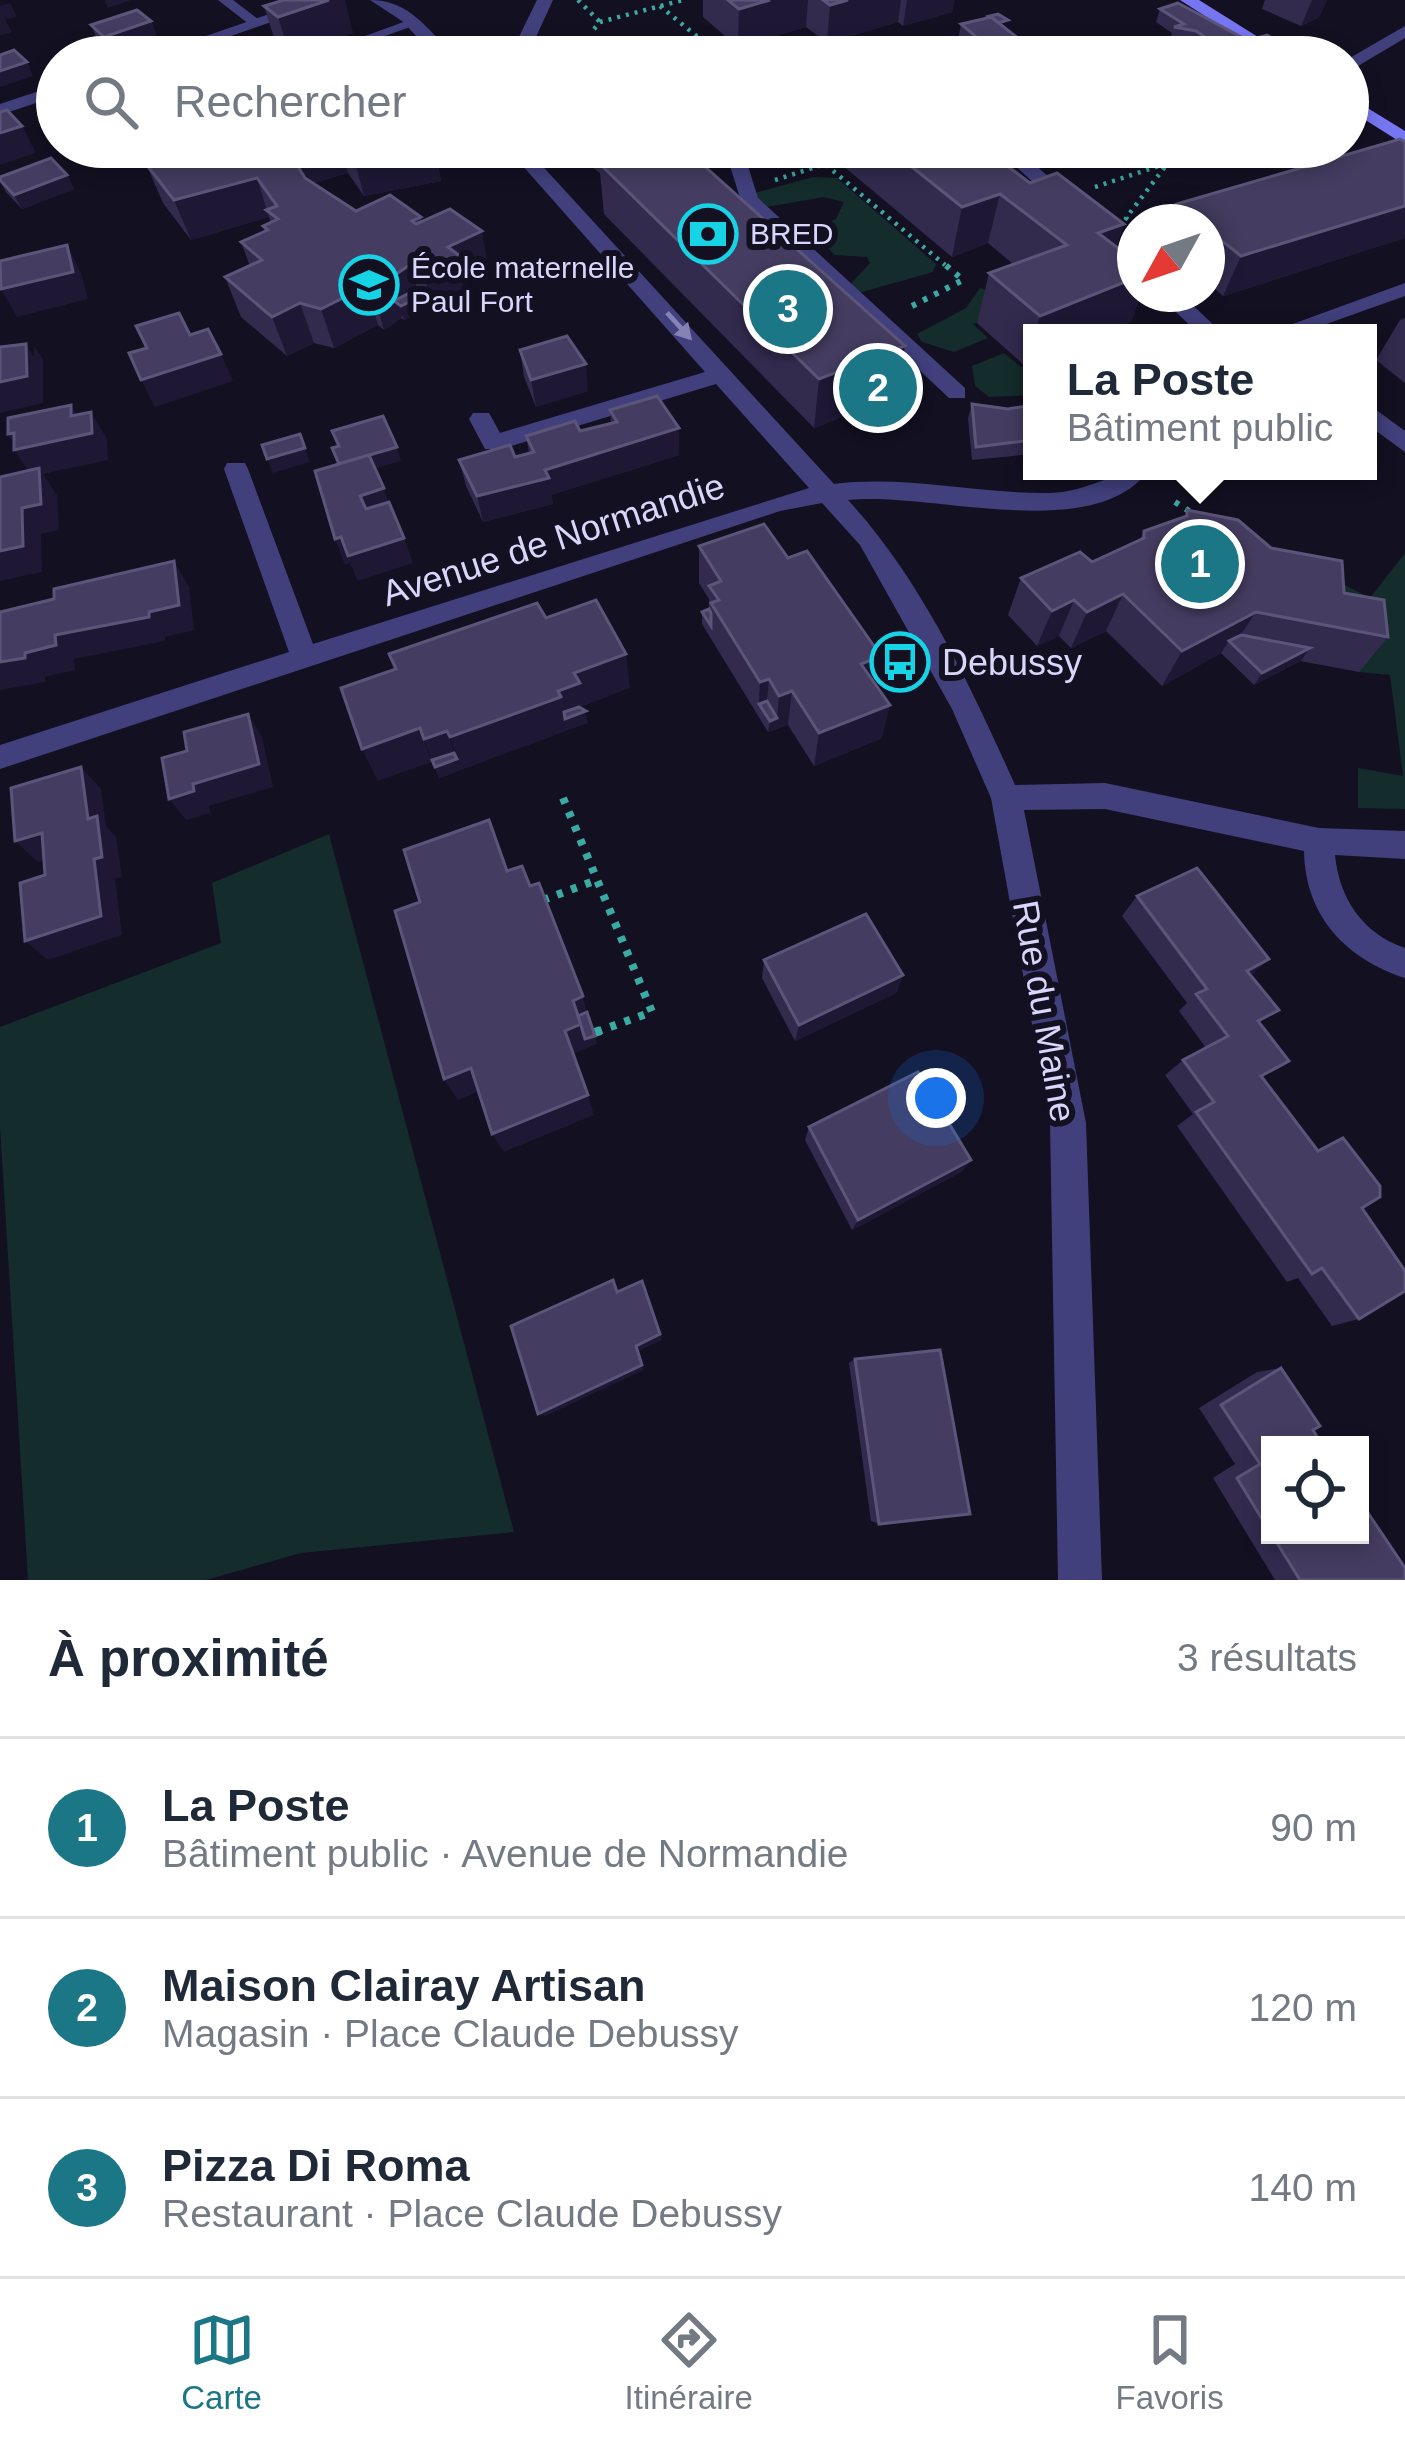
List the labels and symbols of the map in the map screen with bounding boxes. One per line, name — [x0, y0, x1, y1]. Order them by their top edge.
bank icon: BRED — [677, 203, 739, 265]
north arrow — [1117, 204, 1225, 312]
place label: BRED — [750, 217, 833, 250]
place label: École maternelle Paul Fort — [411, 251, 634, 318]
school or university icon: École maternelle Paul Fort — [338, 254, 400, 316]
pin: 3 — [749, 264, 827, 354]
one-way arrow — [665, 312, 692, 341]
pin: 2 — [839, 343, 917, 433]
street label: Avenue de Normandie — [377, 465, 730, 614]
pin: 1 — [1161, 519, 1239, 609]
bus stop icon: Debussy — [869, 631, 931, 693]
place label: Debussy — [942, 642, 1082, 683]
street label: Rue du Maine — [1005, 897, 1084, 1125]
your location — [906, 1068, 966, 1128]

